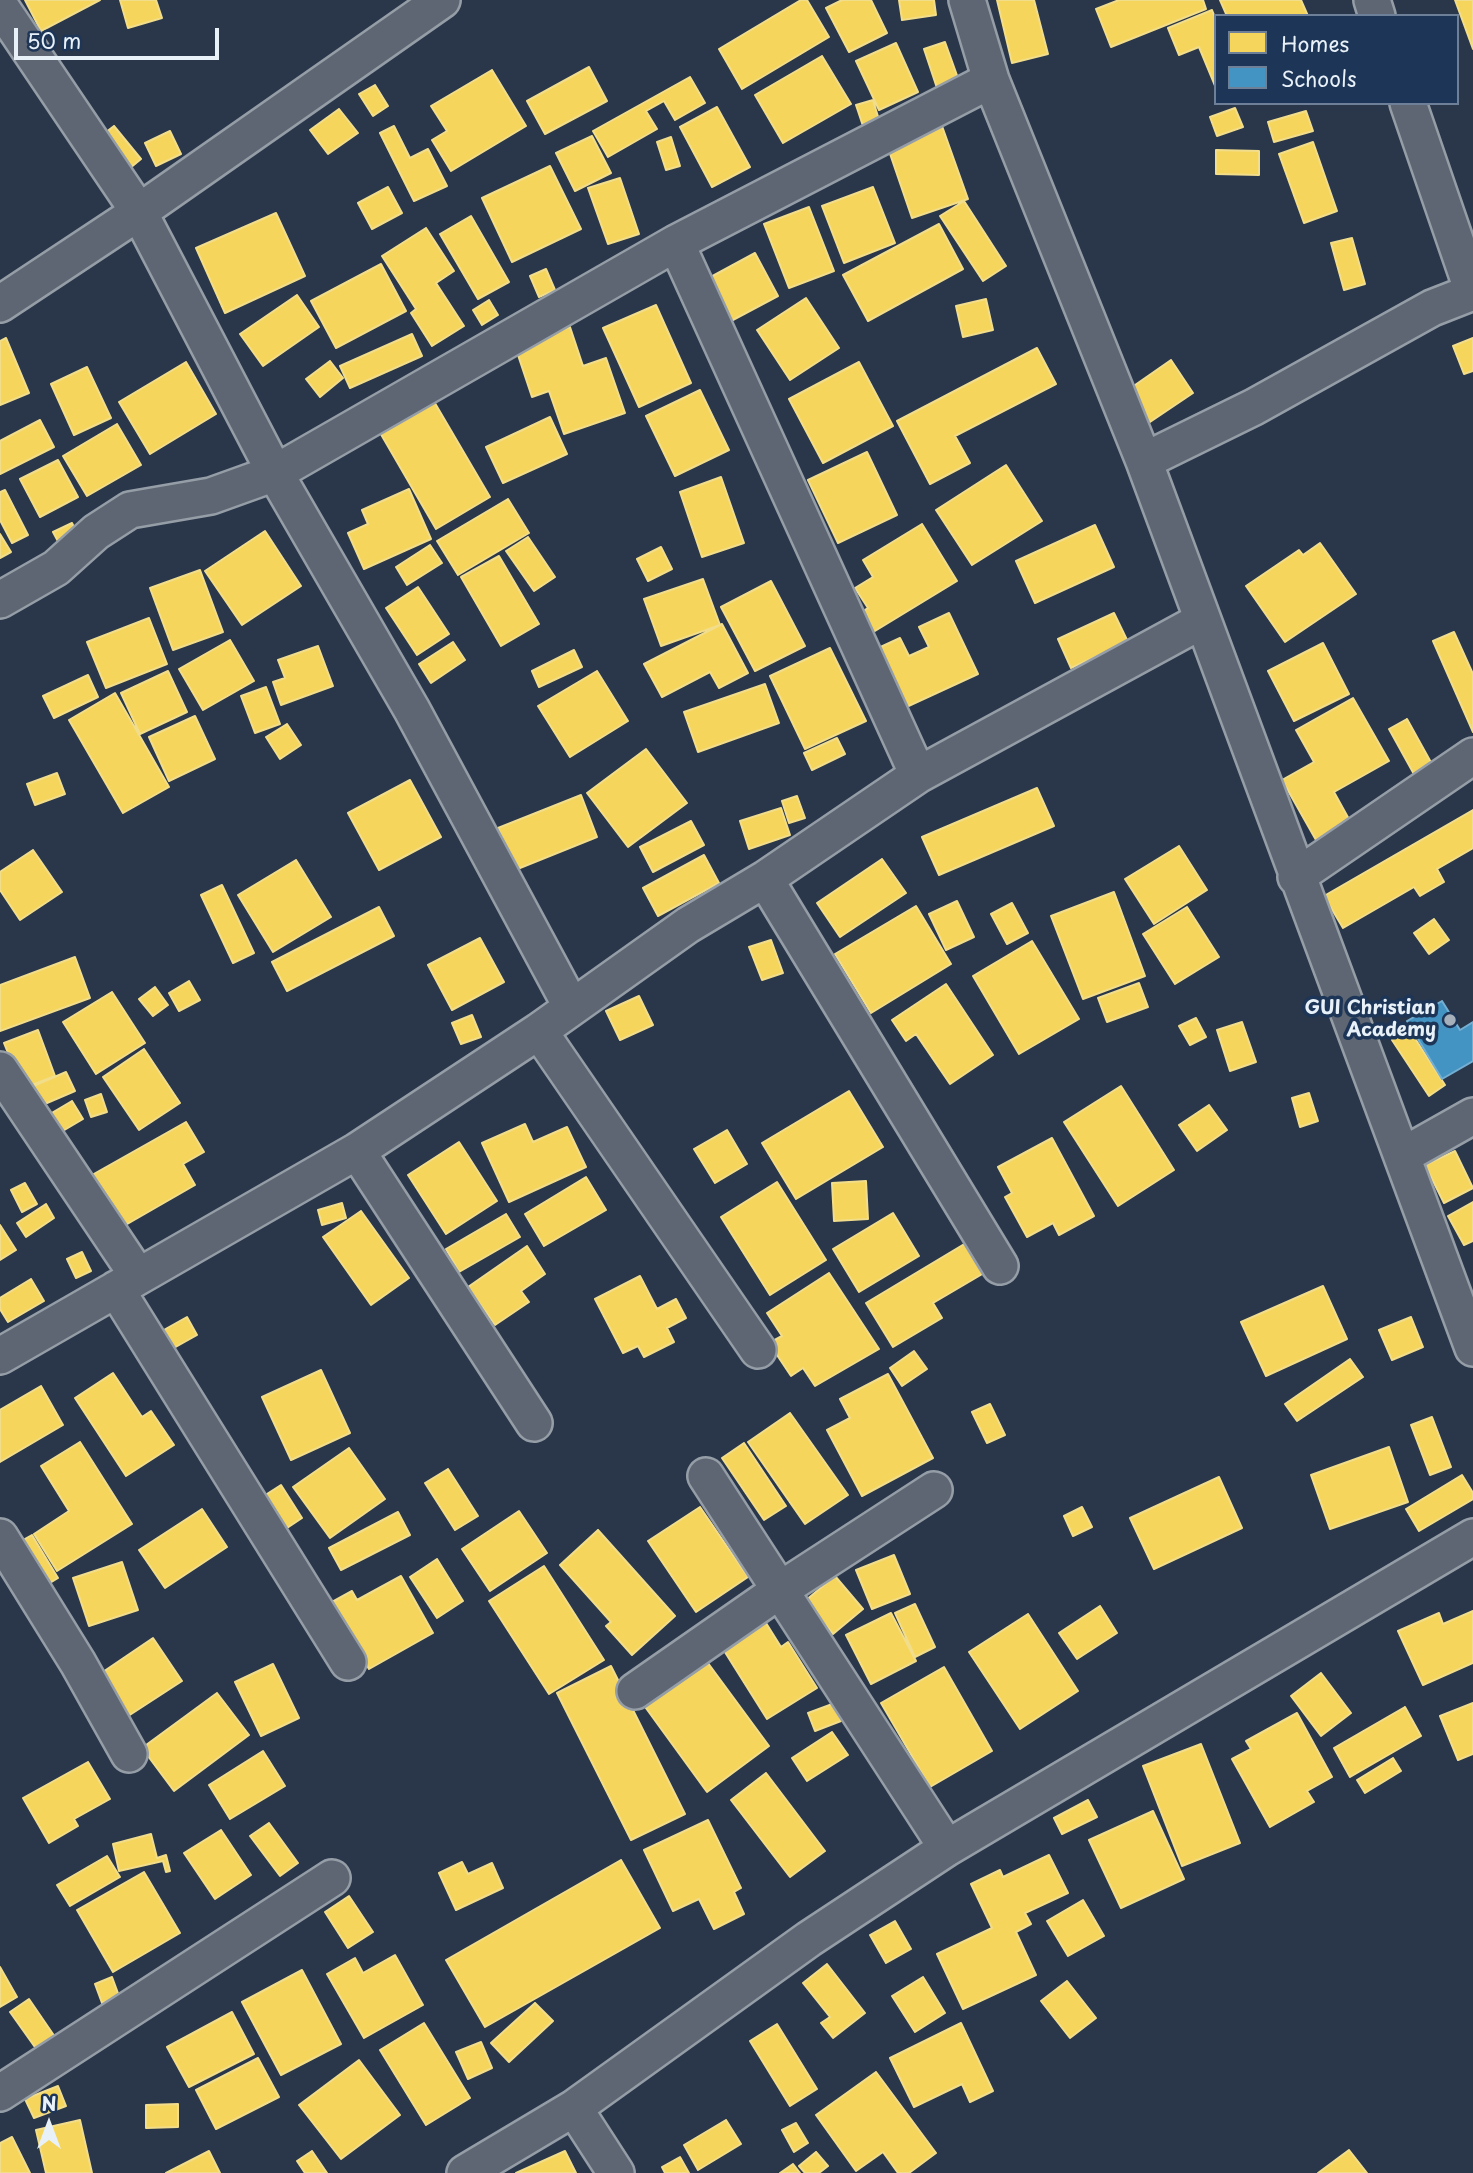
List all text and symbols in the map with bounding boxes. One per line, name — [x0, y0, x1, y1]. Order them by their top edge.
scale bar — [18, 14, 222, 58]
legend — [1214, 14, 1459, 105]
text: 50 m — [27, 24, 81, 56]
text: Homes — [1281, 27, 1349, 59]
text: Schools — [1281, 62, 1357, 94]
place label: GUI Christian Academy — [1304, 998, 1436, 1042]
marker: GUI Christian Academy — [1442, 1012, 1458, 1028]
north arrow — [14, 2089, 84, 2159]
text: N — [41, 2089, 57, 2117]

